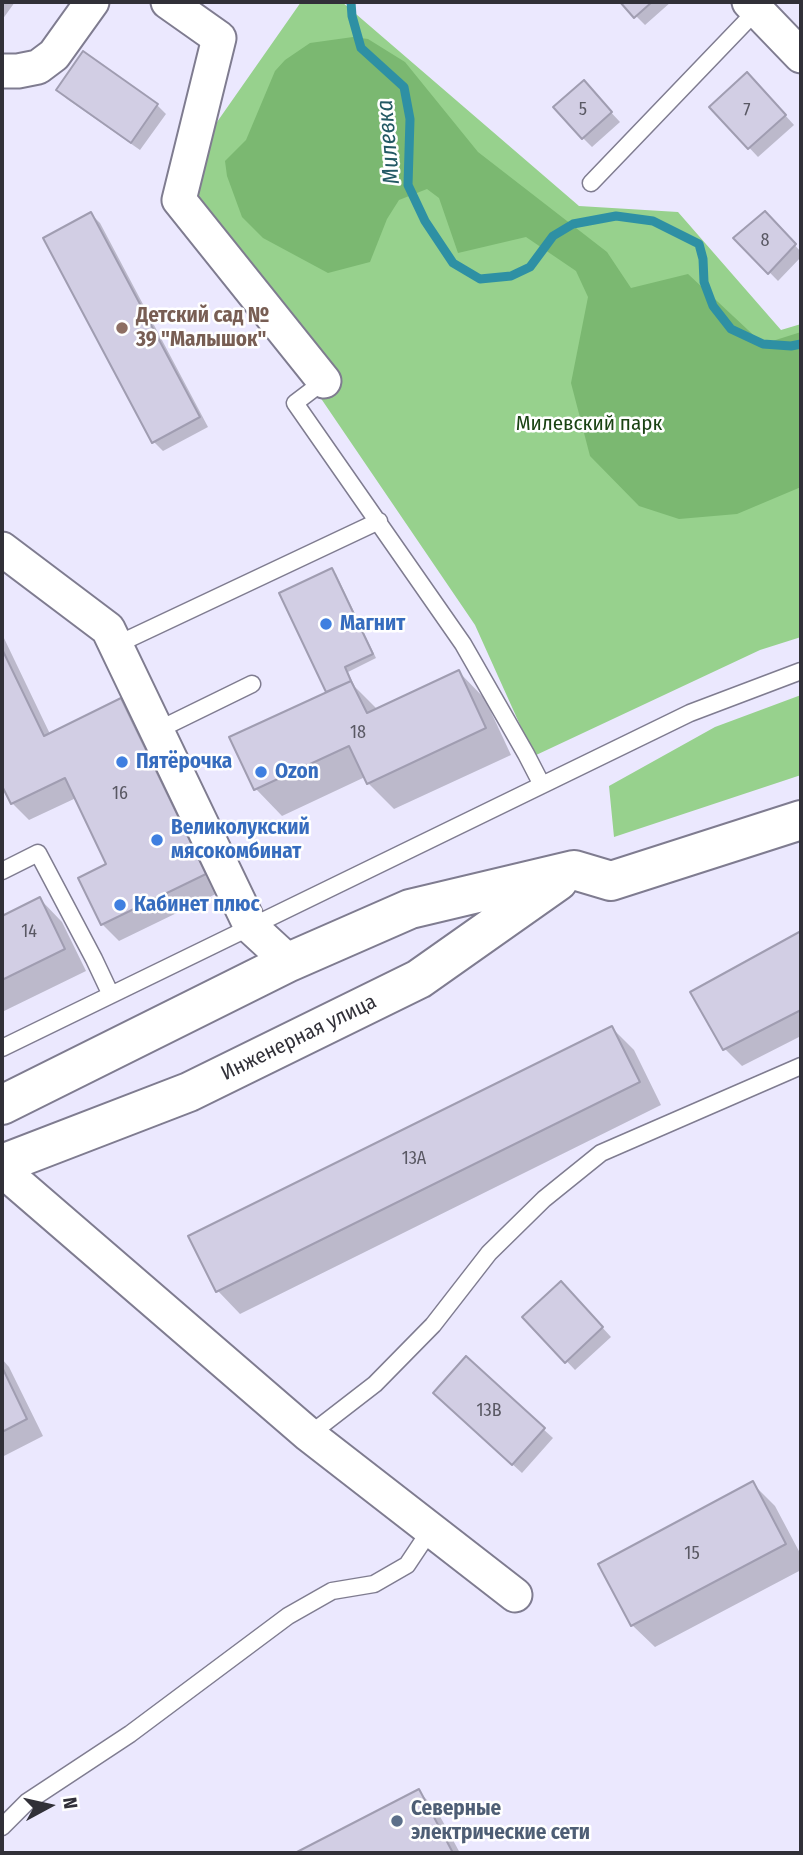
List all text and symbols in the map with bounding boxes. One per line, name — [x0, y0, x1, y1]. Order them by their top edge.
water label: Милевка — [372, 99, 406, 185]
house number: 5 — [579, 99, 587, 121]
house number: 7 — [743, 100, 751, 122]
house number: 8 — [761, 230, 769, 252]
place label: Детский сад № 39 "Малышок" — [136, 303, 269, 353]
marker: Детский сад № 39 "Малышок" — [114, 320, 130, 336]
park label: Милевский парк — [516, 411, 662, 437]
place label: Магнит — [340, 611, 405, 637]
marker: Магнит — [318, 616, 334, 632]
house number: 18 — [350, 722, 366, 744]
place label: Пятёрочка — [136, 749, 232, 775]
marker: Пятёрочка — [114, 754, 130, 770]
place label: Ozon — [275, 759, 319, 785]
marker: Ozon — [253, 764, 269, 780]
house number: 16 — [112, 783, 128, 805]
place label: Великолукский мясокомбинат — [171, 815, 310, 865]
marker: Великолукский мясокомбинат — [149, 832, 165, 848]
place label: Кабинет плюс — [134, 892, 260, 918]
marker: Кабинет плюс — [112, 897, 128, 913]
house number: 14 — [21, 921, 37, 943]
street label: Инженерная улица — [217, 989, 381, 1087]
house number: 13А — [402, 1148, 426, 1170]
house number: 13В — [477, 1400, 501, 1422]
house number: 15 — [684, 1543, 700, 1565]
north arrow — [14, 1771, 84, 1841]
text: N — [58, 1796, 82, 1810]
place label: Северные электрические сети — [411, 1796, 590, 1846]
marker: Северные электрические сети — [389, 1813, 405, 1829]

